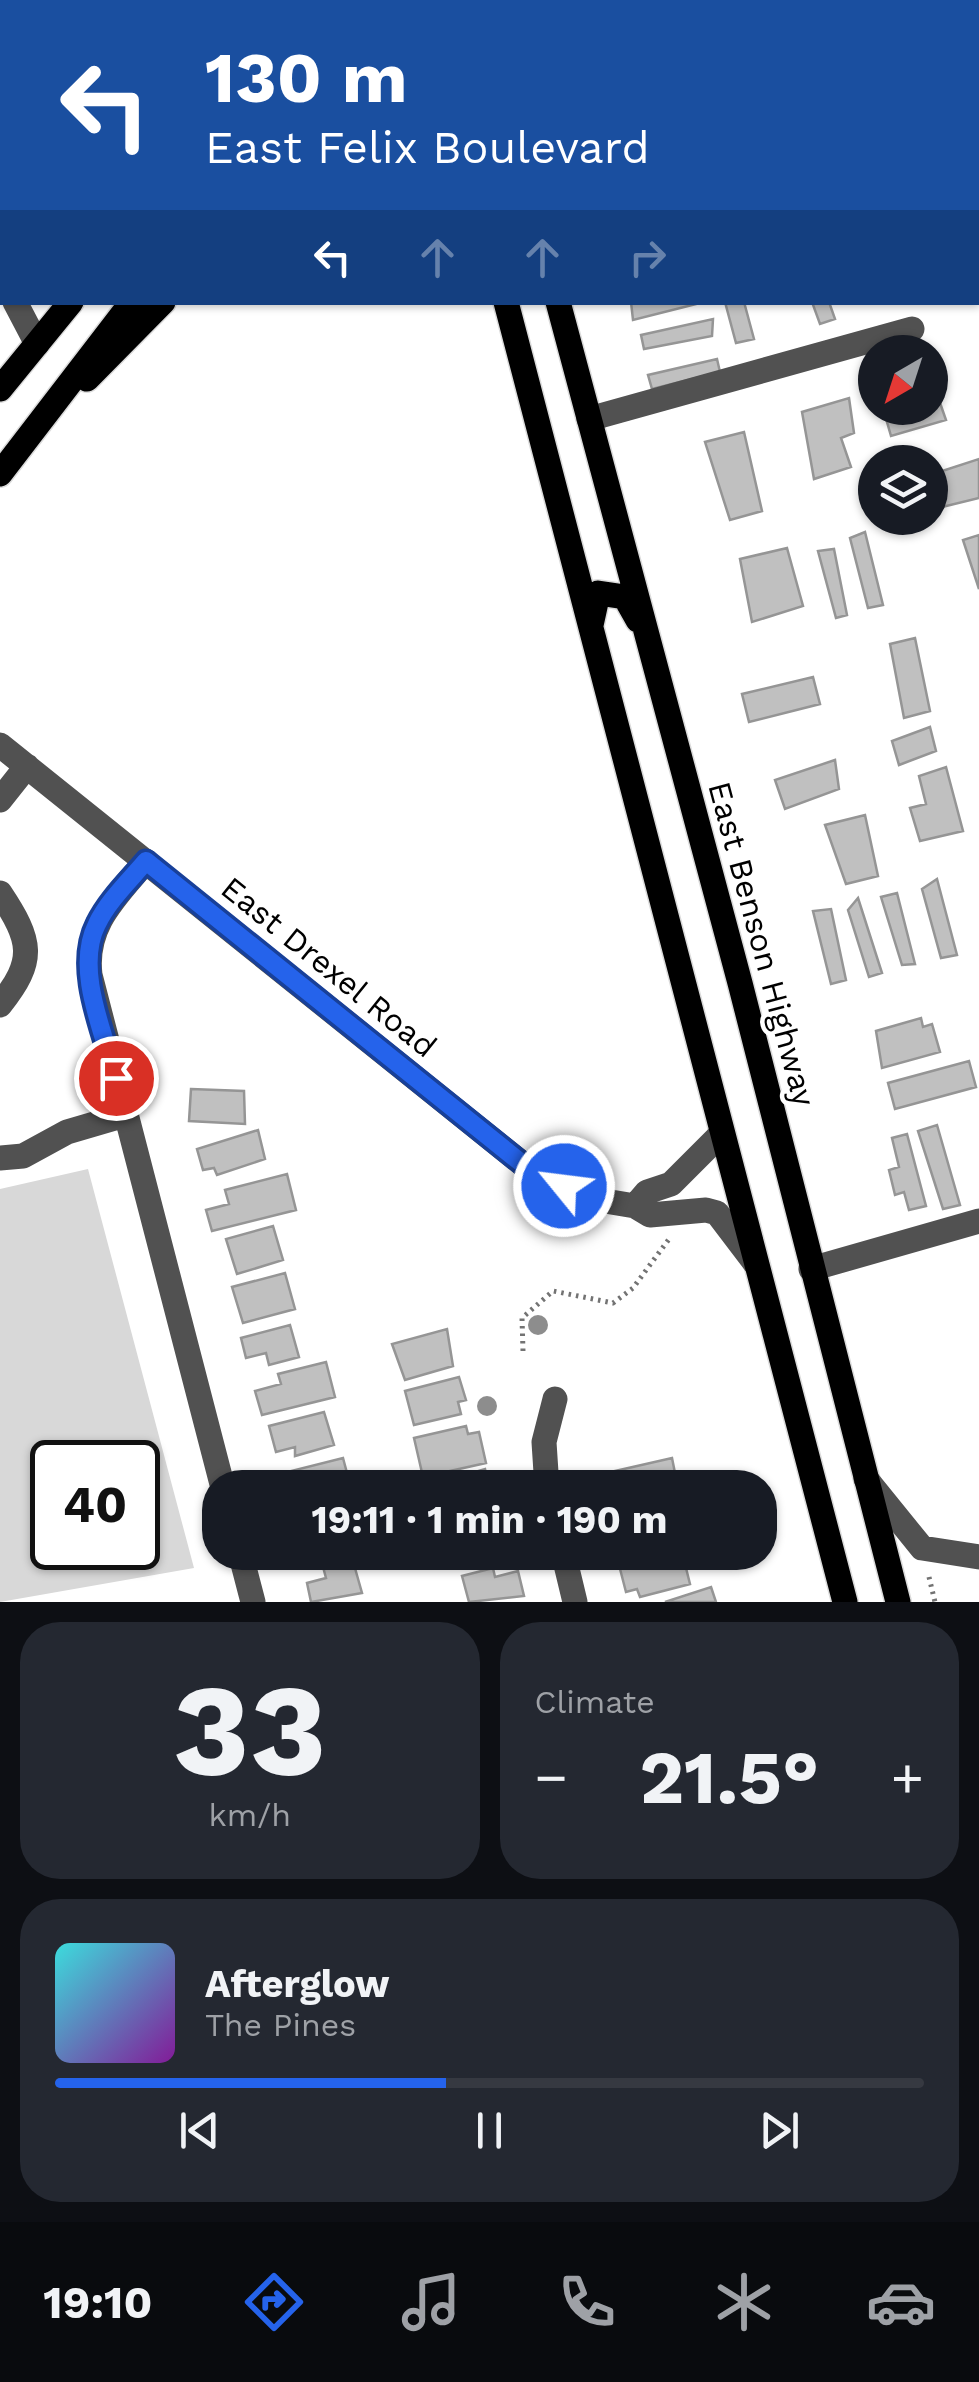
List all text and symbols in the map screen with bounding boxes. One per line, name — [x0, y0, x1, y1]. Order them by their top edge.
text: 130 m — [205, 37, 408, 119]
icon: left — [40, 40, 170, 170]
text: East Felix Boulevard — [205, 121, 650, 174]
icon: left — [305, 230, 360, 285]
icon: ahead — [410, 230, 465, 285]
icon: ahead — [515, 230, 570, 285]
icon: right — [620, 230, 675, 285]
north arrow — [858, 335, 948, 425]
map controls — [858, 335, 948, 535]
button: layers — [858, 445, 948, 535]
street label: East Benson Highway — [700, 778, 824, 1111]
street label: East Drexel Road — [214, 869, 444, 1065]
pin — [74, 1036, 159, 1121]
icon: arrive — [89, 1051, 144, 1106]
position arrow — [512, 1134, 616, 1238]
speed limit sign: 40 — [30, 1440, 160, 1570]
text: 19:11 · 1 min · 190 m — [311, 1498, 668, 1542]
text: 33 — [173, 1654, 327, 1807]
text: Climate — [535, 1683, 655, 1721]
text: 21.5° — [639, 1733, 819, 1821]
text: − — [535, 1745, 568, 1809]
text: + — [891, 1745, 924, 1809]
text: km/h — [209, 1796, 291, 1834]
text: Afterglow — [205, 1962, 390, 2006]
text: The Pines — [205, 2006, 356, 2044]
icon: previous — [172, 2103, 227, 2158]
icon: pause — [462, 2103, 517, 2158]
icon: next — [752, 2103, 807, 2158]
icon: directions — [239, 2267, 309, 2337]
icon: music — [396, 2267, 466, 2337]
icon: phone — [552, 2267, 622, 2337]
icon: climate — [709, 2267, 779, 2337]
icon: car — [866, 2267, 936, 2337]
text: 19:10 — [43, 2276, 152, 2329]

